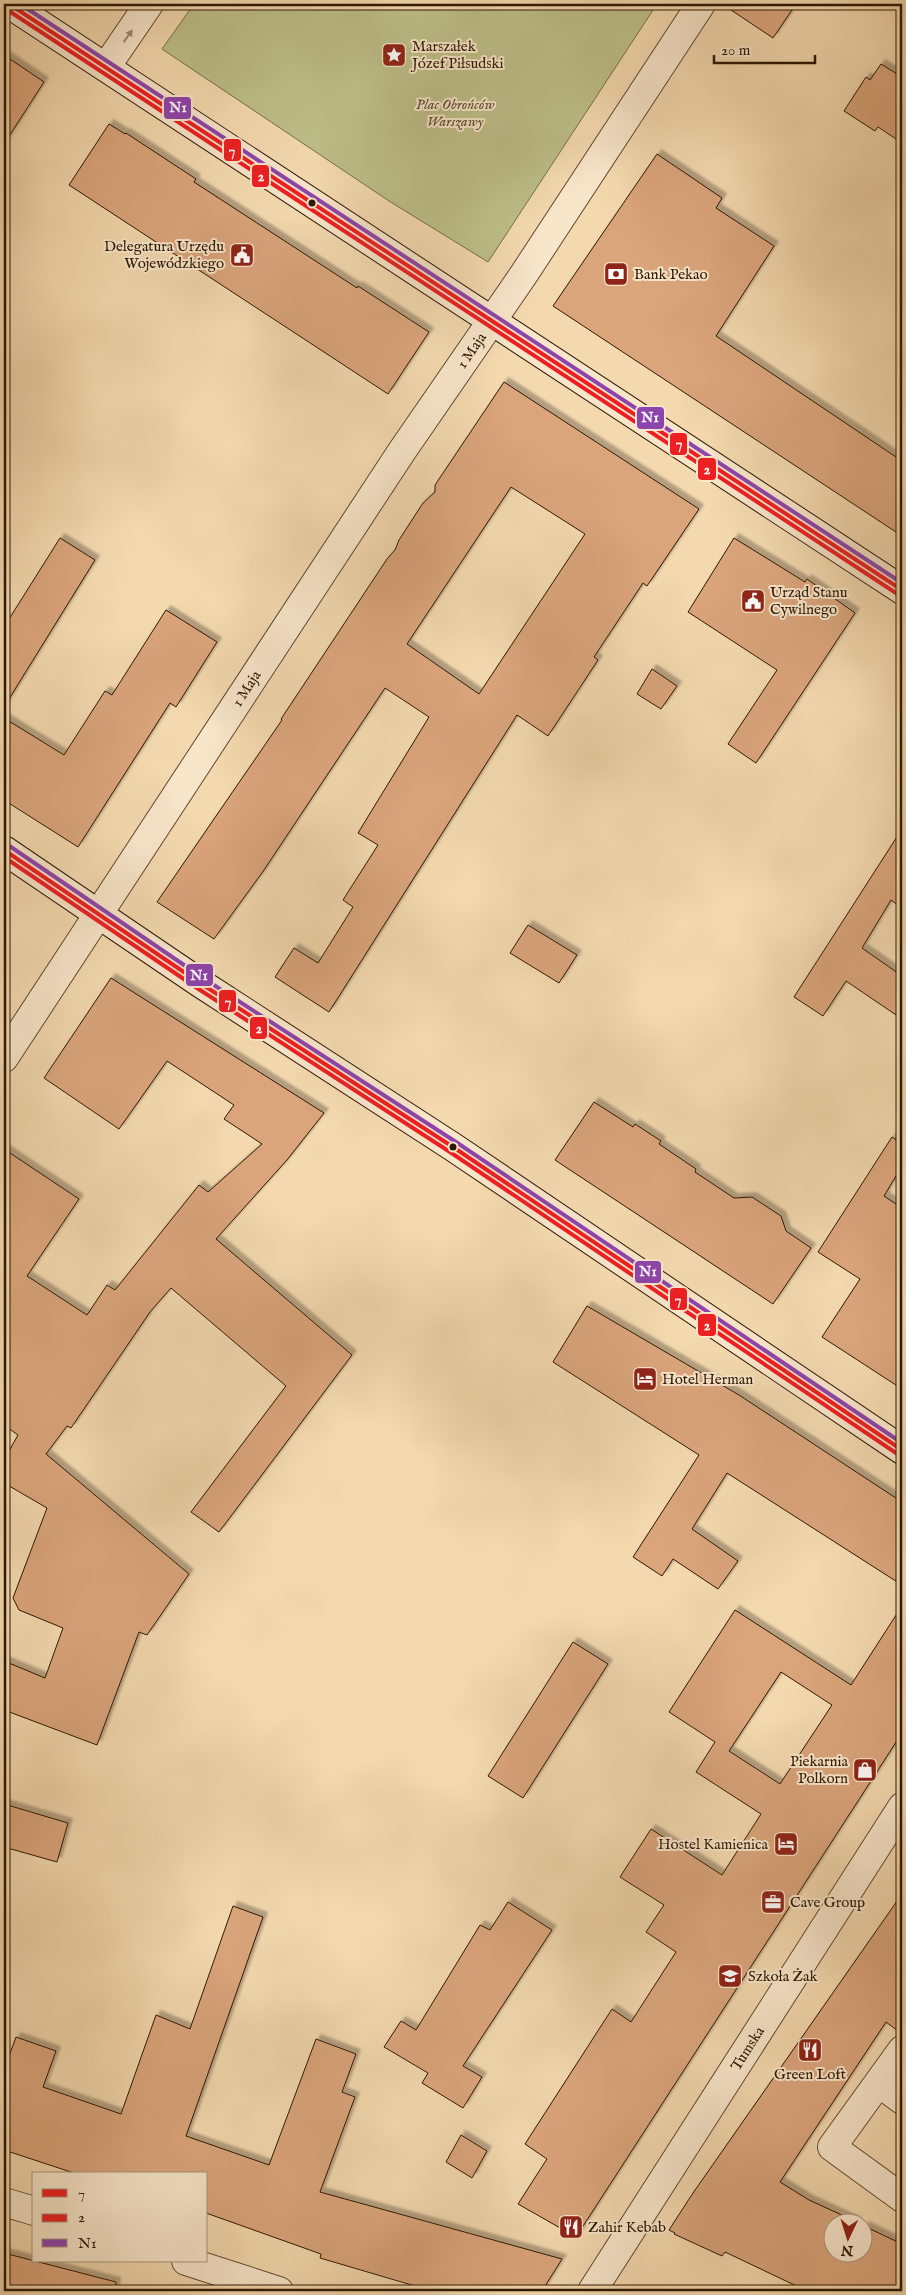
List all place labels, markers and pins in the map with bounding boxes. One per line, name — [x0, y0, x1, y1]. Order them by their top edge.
place label: Marszałek Józef Piłsudski — [410, 37, 504, 73]
place icon: Marszałek Józef Piłsudski — [381, 42, 407, 68]
unlabelled marker — [307, 198, 317, 208]
place label: Delegatura Urzędu Wojewódzkiego — [104, 237, 224, 273]
public building icon: Delegatura Urzędu Wojewódzkiego — [229, 242, 255, 268]
bank icon: Bank Pekao — [603, 261, 629, 287]
place label: Bank Pekao — [634, 265, 708, 284]
place label: Urząd Stanu Cywilnego — [770, 583, 848, 619]
public building icon: Urząd Stanu Cywilnego — [740, 588, 766, 614]
unlabelled marker — [448, 1142, 458, 1152]
hotel icon: Hotel Herman — [632, 1366, 658, 1392]
place label: Hotel Herman — [662, 1370, 753, 1389]
place label: Piekarnia Polkorn — [790, 1752, 849, 1788]
shop icon: Piekarnia Polkorn — [852, 1757, 878, 1783]
hotel icon: Hostel Kamienica — [773, 1831, 799, 1857]
place label: Hostel Kamienica — [658, 1835, 769, 1854]
office icon: Cave Group — [760, 1889, 786, 1915]
place label: Cave Group — [790, 1893, 865, 1912]
school or university icon: Szkoła Żak — [717, 1963, 743, 1989]
place label: Szkoła Żak — [748, 1967, 818, 1986]
restaurant icon: Green Loft — [797, 2037, 823, 2063]
place label: Green Loft — [774, 2065, 846, 2084]
restaurant icon: Zahir Kebab — [558, 2214, 584, 2240]
place label: Zahir Kebab — [588, 2218, 666, 2237]

